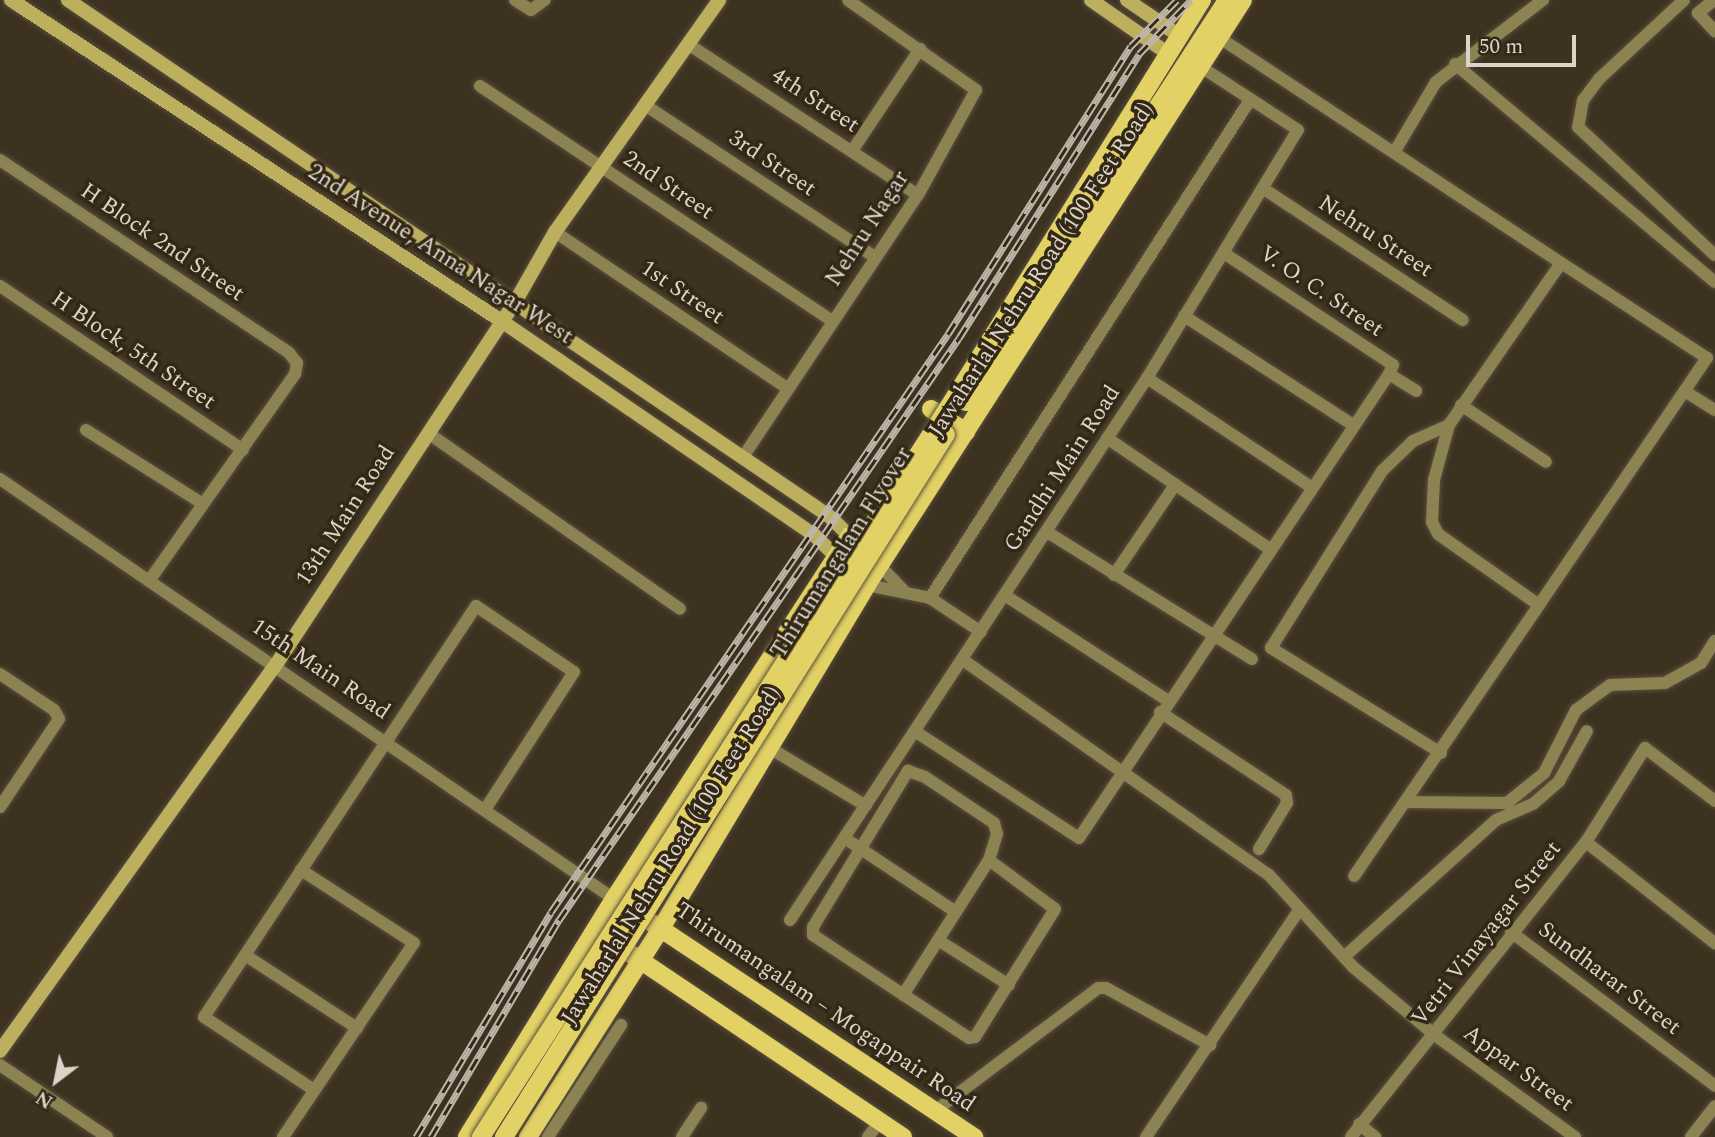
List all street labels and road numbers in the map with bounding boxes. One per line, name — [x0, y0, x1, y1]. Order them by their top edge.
street label: 4th Street — [766, 62, 864, 140]
street label: Jawaharlal Nehru Road (100 Feet Road) — [923, 97, 1161, 443]
street label: 3rd Street — [723, 125, 821, 203]
street label: 2nd Street — [617, 146, 719, 226]
street label: 2nd Avenue, Anna Nagar West — [302, 159, 578, 351]
street label: Nehru Nagar — [820, 166, 916, 292]
street label: H Block 2nd Street — [75, 178, 249, 308]
street label: Nehru Street — [1313, 190, 1437, 284]
street label: V. O. C. Street — [1254, 240, 1388, 344]
street label: 1st Street — [635, 255, 729, 331]
street label: H Block, 5th Street — [45, 286, 221, 416]
street label: Gandhi Main Road — [999, 381, 1127, 557]
street label: 13th Main Road — [290, 441, 402, 591]
street label: Thirumangalam Flyover — [766, 442, 918, 664]
street label: 15th Main Road — [245, 613, 395, 727]
street label: Jawaharlal Nehru Road (100 Feet Road) — [556, 682, 788, 1030]
street label: Vetri Vinayagar Street — [1406, 836, 1568, 1032]
street label: Thirumangalam – Mogappair Road — [670, 897, 980, 1119]
street label: Sundharar Street — [1532, 916, 1686, 1042]
street label: Appar Street — [1457, 1020, 1579, 1118]

